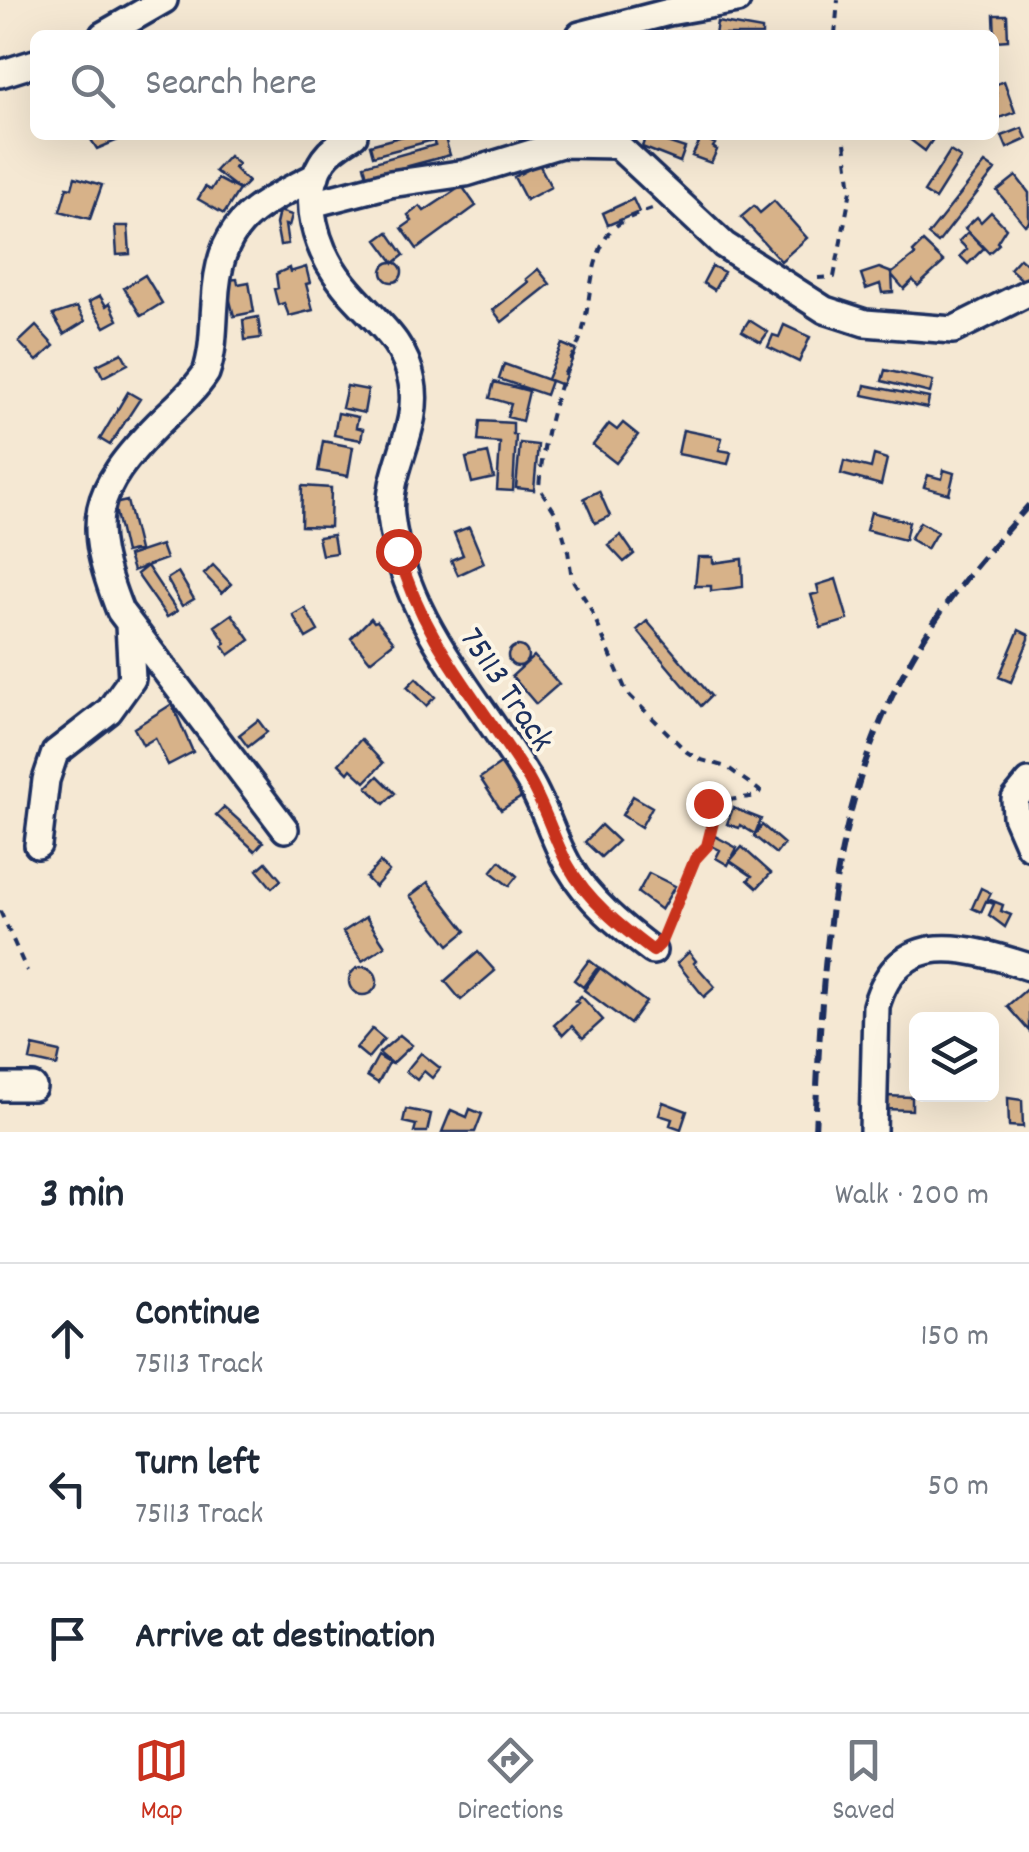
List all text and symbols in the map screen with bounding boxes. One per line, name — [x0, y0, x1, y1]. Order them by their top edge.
search box — [30, 30, 999, 140]
icon: search — [65, 58, 120, 113]
text: Search here — [145, 58, 317, 113]
route start — [376, 529, 422, 575]
street label: 75113 Track — [445, 619, 565, 763]
route end — [686, 781, 732, 827]
map controls — [909, 1012, 999, 1102]
button: layers — [909, 1012, 999, 1102]
text: 3 min — [40, 1167, 124, 1227]
text: Walk · 200 m — [835, 1174, 989, 1220]
text: Continue — [135, 1288, 260, 1343]
icon: ahead — [40, 1311, 95, 1366]
text: 150 m — [920, 1315, 989, 1361]
text: 75113 Track — [135, 1343, 263, 1389]
text: Turn left — [135, 1438, 260, 1493]
icon: left — [40, 1461, 95, 1516]
text: 50 m — [927, 1465, 989, 1511]
text: 75113 Track — [135, 1493, 263, 1539]
icon: arrive — [40, 1611, 95, 1666]
text: Arrive at destination — [135, 1611, 435, 1666]
tab: Map — [134, 1733, 189, 1833]
tab: Directions — [458, 1733, 564, 1833]
tab: Saved — [832, 1733, 895, 1833]

